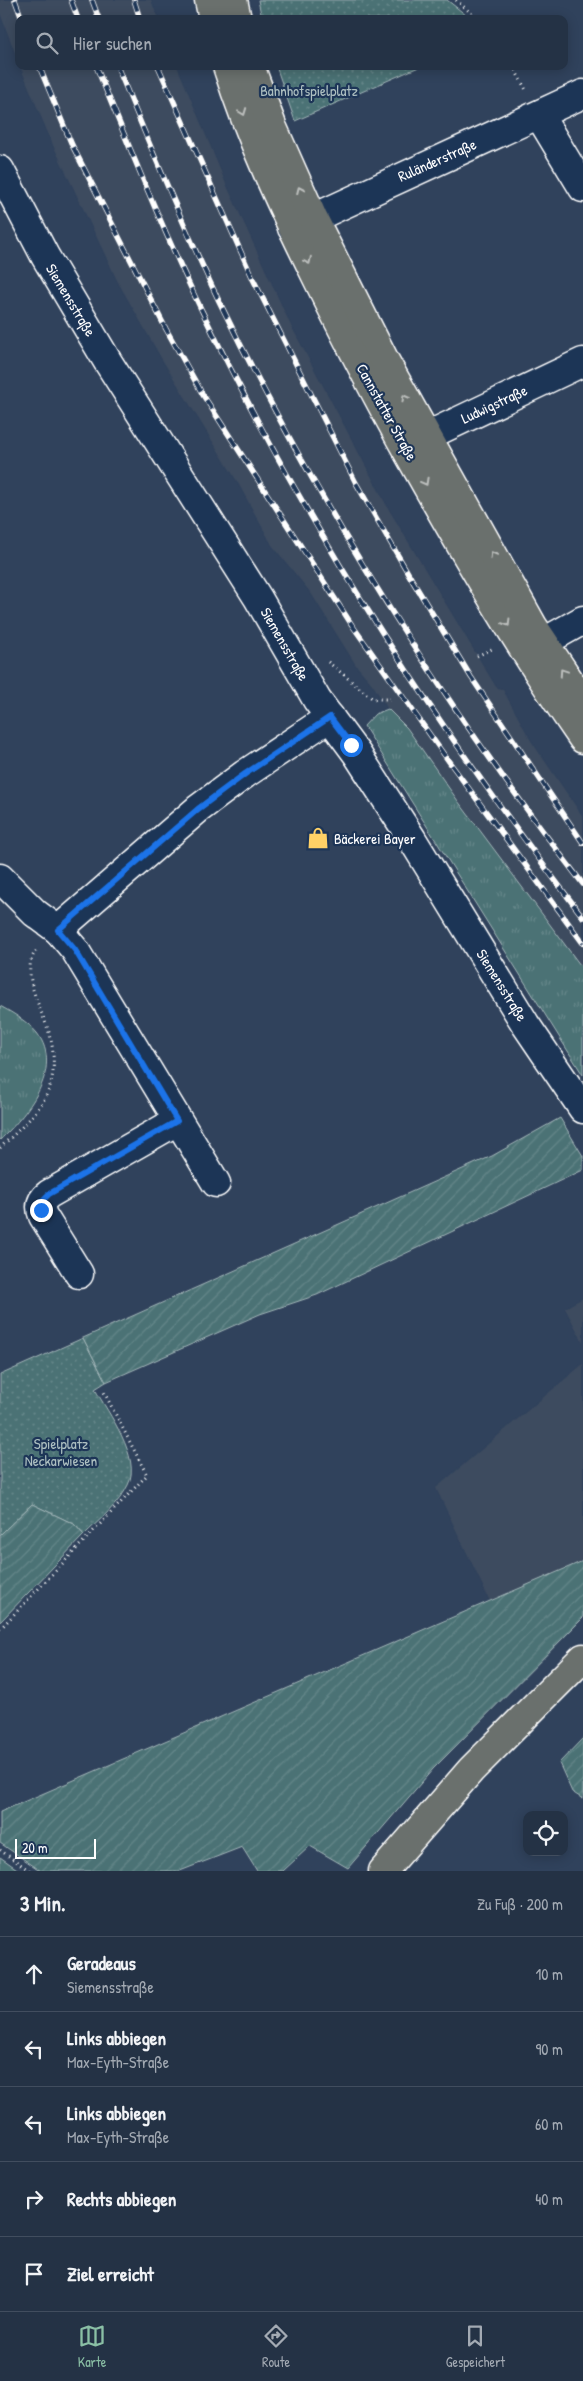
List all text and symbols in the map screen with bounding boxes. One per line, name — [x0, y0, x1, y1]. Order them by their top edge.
search box — [15, 15, 568, 70]
icon: search — [33, 29, 61, 57]
text: Hier suchen — [73, 30, 152, 56]
park label: Bahnhofspielplatz — [260, 80, 358, 101]
one-way arrow — [237, 107, 247, 116]
street label: Ruländerstraße — [395, 133, 479, 187]
one-way arrow — [296, 186, 307, 195]
one-way arrow — [302, 256, 313, 265]
street label: Siemensstraße — [41, 260, 101, 340]
street label: Cannstatter Straße — [352, 360, 422, 464]
street label: Ludwigstraße — [457, 379, 531, 428]
one-way arrow — [401, 394, 411, 403]
one-way arrow — [419, 477, 429, 486]
one-way arrow — [489, 552, 499, 561]
street label: Siemensstraße — [256, 603, 314, 685]
one-way arrow — [500, 617, 510, 626]
one-way arrow — [560, 668, 570, 677]
route start — [340, 734, 363, 757]
shop icon: Bäckerei Bayer — [305, 825, 331, 851]
place label: Bäckerei Bayer — [334, 828, 416, 849]
street label: Siemensstraße — [472, 945, 532, 1025]
route end — [30, 1199, 53, 1222]
park label: Spielplatz Neckarwiesen — [25, 1433, 97, 1471]
map controls — [523, 1811, 568, 1856]
button: locate — [523, 1811, 568, 1856]
scale bar — [15, 1836, 96, 1859]
text: 20 m — [22, 1838, 48, 1857]
text: 3 Min. — [20, 1889, 65, 1918]
text: Zu Fuß · 200 m — [477, 1893, 563, 1915]
text: Geradeaus — [67, 1950, 136, 1976]
icon: ahead — [20, 1960, 48, 1988]
text: 10 m — [535, 1963, 563, 1985]
text: Siemensstraße — [67, 1976, 154, 1998]
text: Links abbiegen — [67, 2025, 166, 2051]
icon: left — [20, 2035, 48, 2063]
text: 90 m — [535, 2038, 563, 2060]
text: Max-Eyth-Straße — [67, 2051, 169, 2073]
text: Links abbiegen — [67, 2100, 166, 2126]
icon: left — [20, 2110, 48, 2138]
text: 60 m — [535, 2113, 563, 2135]
text: Max-Eyth-Straße — [67, 2126, 169, 2148]
icon: right — [20, 2185, 48, 2213]
text: Rechts abbiegen — [67, 2186, 176, 2212]
text: 40 m — [535, 2188, 563, 2210]
icon: arrive — [20, 2260, 48, 2288]
text: Ziel erreicht — [67, 2261, 154, 2287]
tab: Karte — [78, 2322, 106, 2371]
tab: Route — [262, 2322, 290, 2371]
tab: Gespeichert — [446, 2322, 505, 2371]

